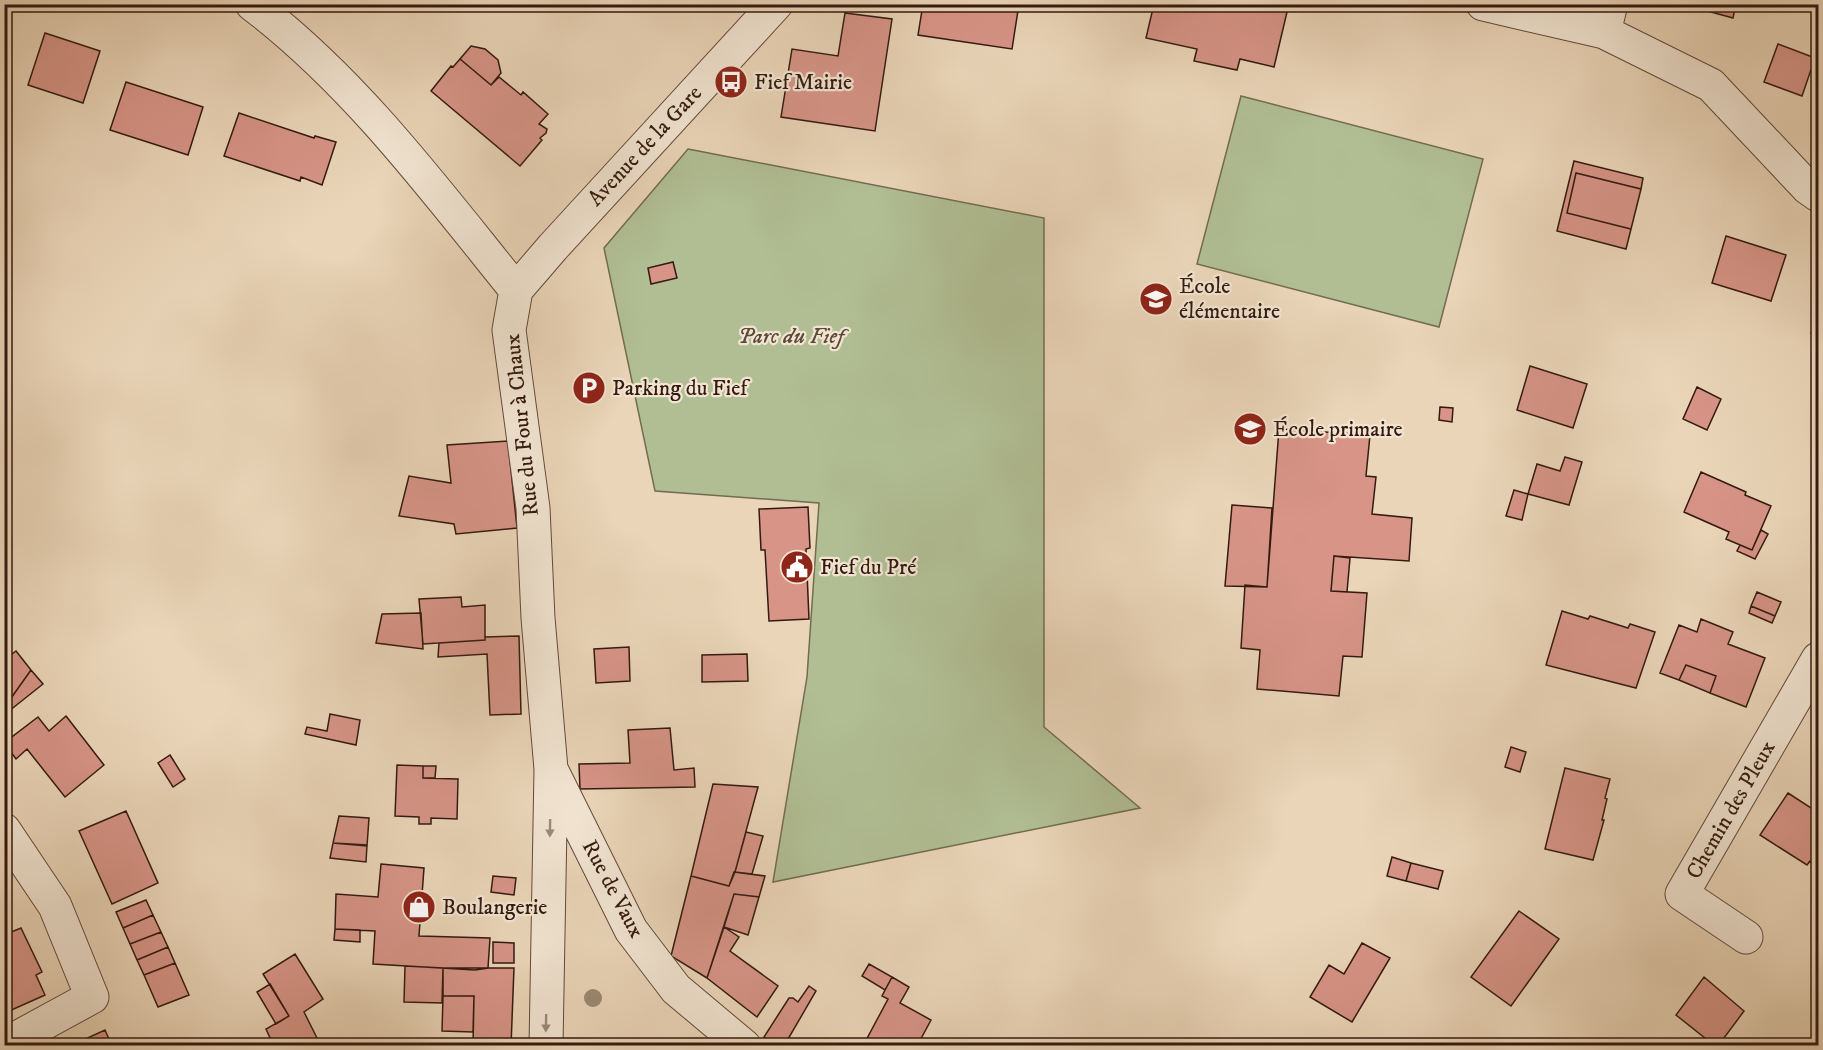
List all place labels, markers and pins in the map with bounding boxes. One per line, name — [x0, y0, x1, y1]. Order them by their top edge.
bus stop icon: Fief Mairie — [713, 64, 749, 100]
place label: Fief Mairie — [754, 69, 852, 96]
place label: École élémentaire — [1179, 273, 1280, 325]
school or university icon: École élémentaire — [1138, 281, 1174, 317]
parking icon: Parking du Fief — [571, 370, 607, 406]
place label: Parking du Fief — [612, 375, 751, 402]
school or university icon: École primaire — [1232, 411, 1268, 447]
place label: École primaire — [1273, 416, 1403, 443]
public building icon: Fief du Pré — [779, 549, 815, 585]
place label: Fief du Pré — [820, 554, 916, 581]
shop icon: Boulangerie — [401, 889, 437, 925]
place label: Boulangerie — [442, 894, 547, 921]

